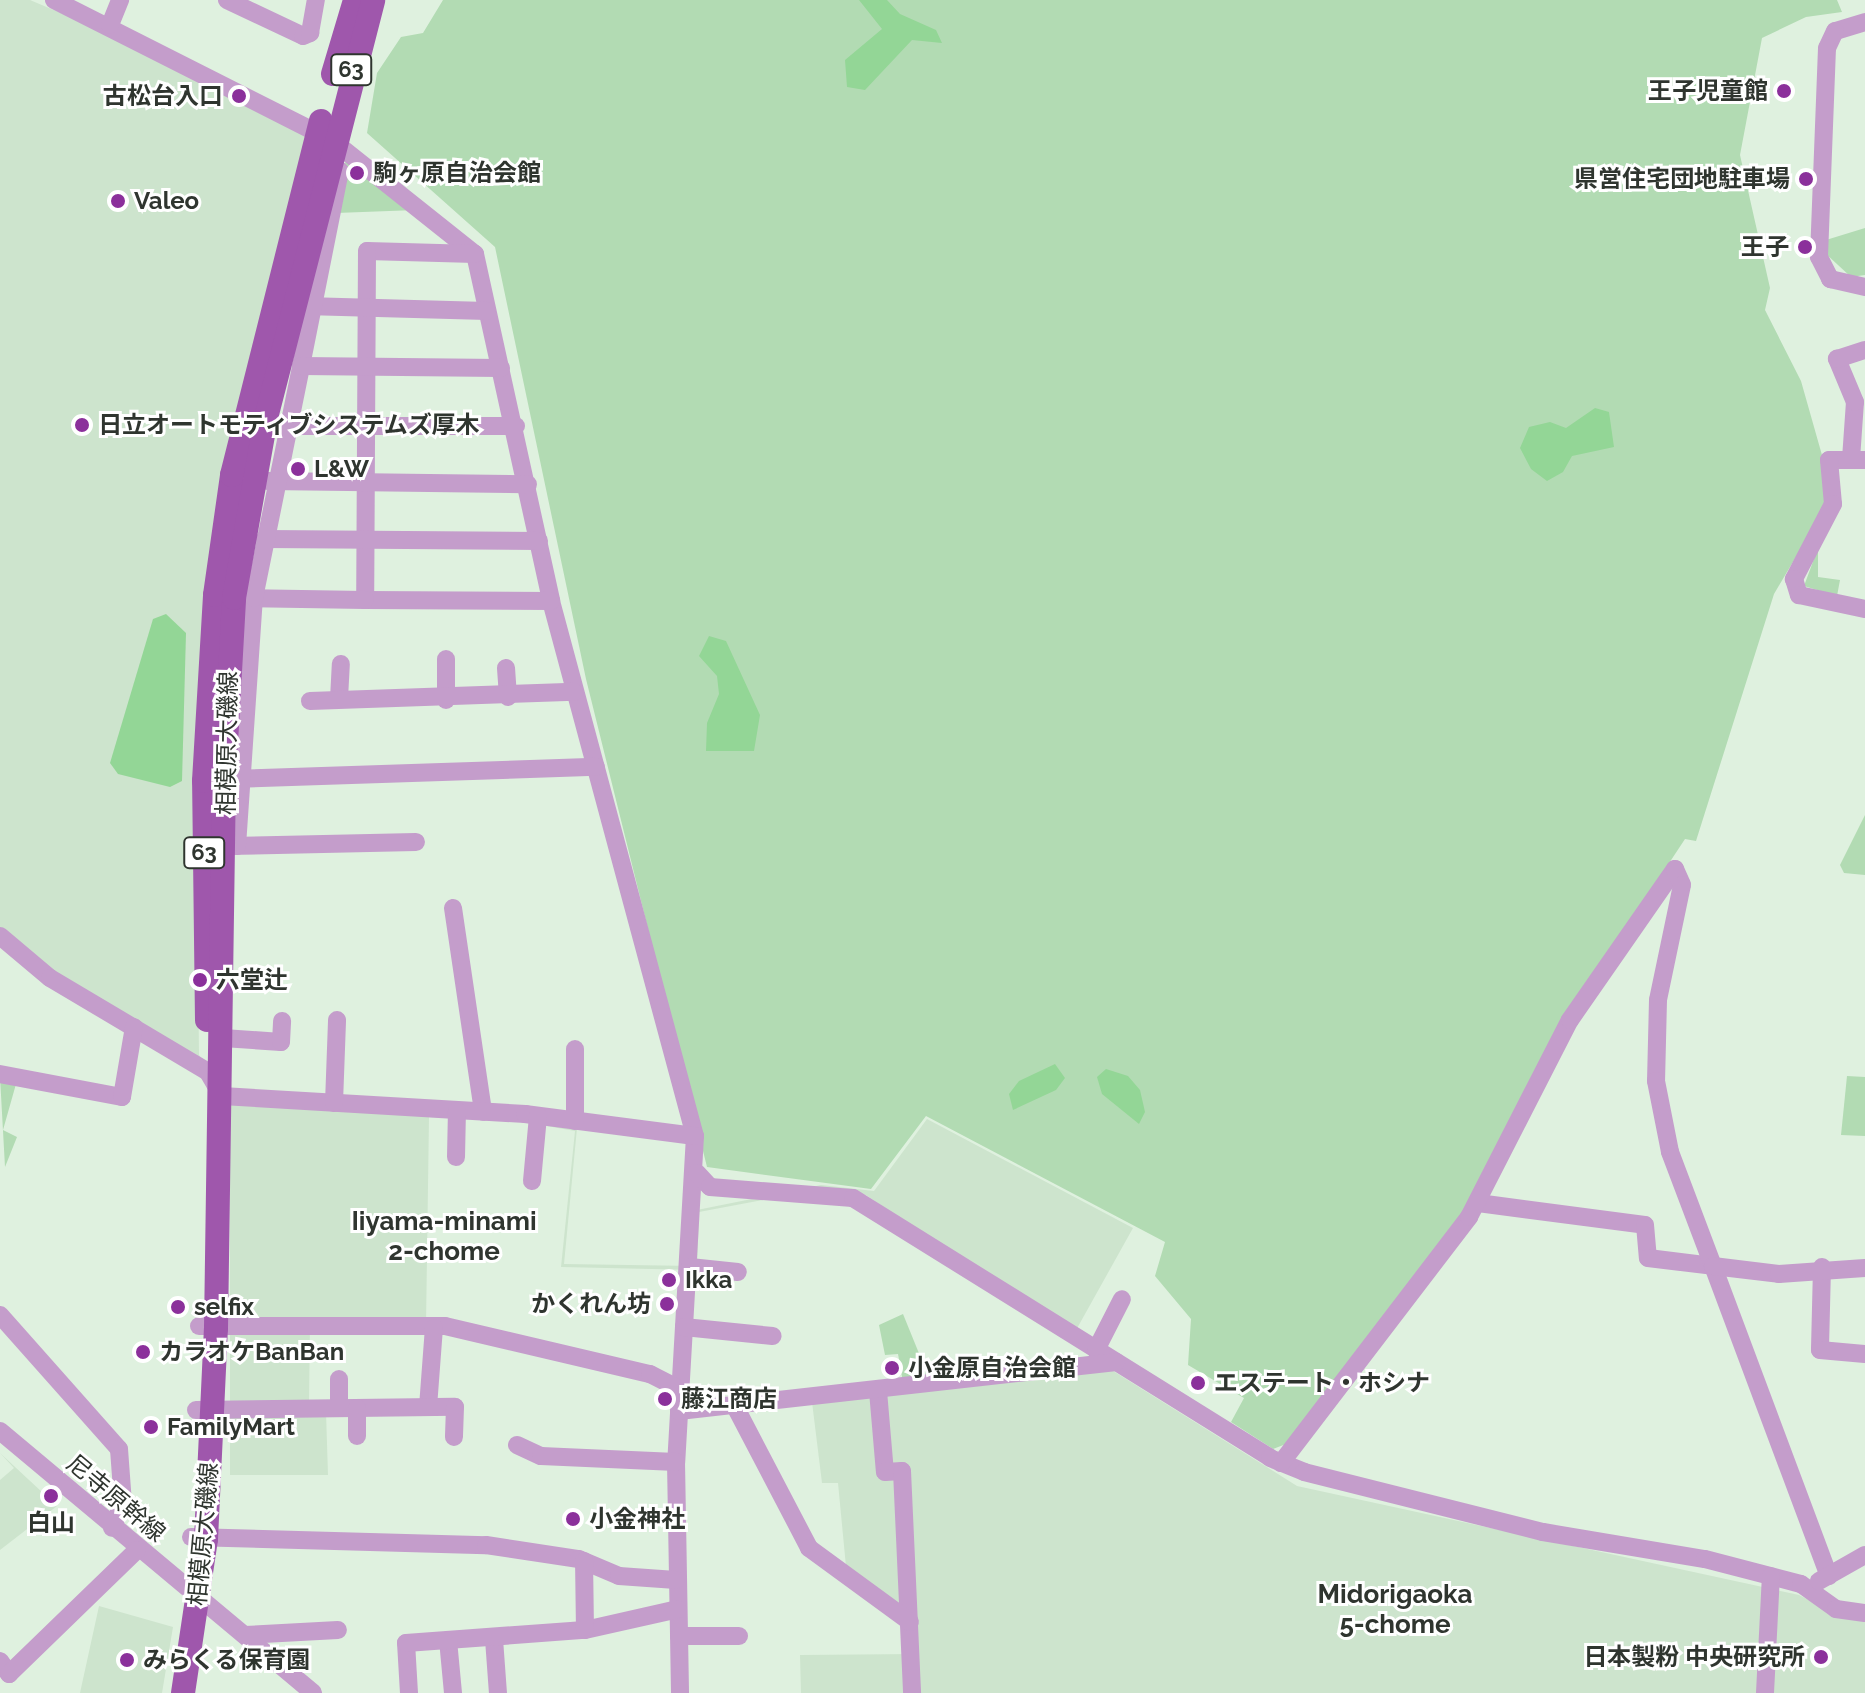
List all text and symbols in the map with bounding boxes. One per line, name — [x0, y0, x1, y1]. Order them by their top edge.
road number: 63 — [329, 52, 373, 88]
place label: 王子児童館 — [1648, 77, 1768, 105]
place label: 古松台入口 — [103, 82, 223, 110]
marker: 王子児童館 — [1775, 82, 1793, 100]
marker: 古松台入口 — [230, 87, 248, 105]
place label: 駒ヶ原自治会館 — [373, 159, 541, 187]
marker: 駒ヶ原自治会館 — [348, 164, 366, 182]
place label: 県営住宅団地駐車場 — [1574, 165, 1790, 193]
marker: 県営住宅団地駐車場 — [1797, 170, 1815, 188]
place label: Valeo — [134, 187, 199, 215]
marker: Valeo — [109, 192, 127, 210]
place label: 王子 — [1741, 233, 1789, 261]
marker: 王子 — [1796, 238, 1814, 256]
place label: 日立オートモティブシステムズ厚木 — [98, 411, 482, 439]
marker: 日立オートモティブシステムズ厚木 — [73, 416, 91, 434]
place label: L&W — [314, 455, 369, 483]
marker: L&W — [289, 460, 307, 478]
street label: 相模原大磯線 — [211, 671, 243, 815]
road number: 63 — [182, 835, 226, 871]
place label: 六堂辻 — [216, 966, 288, 994]
marker: 六堂辻 — [191, 971, 209, 989]
district label: Iiyama-minami 2-chome — [351, 1206, 537, 1268]
place label: Ikka — [685, 1266, 732, 1294]
marker: Ikka — [660, 1271, 678, 1289]
place label: かくれん坊 — [531, 1290, 651, 1318]
place label: selfix — [194, 1293, 254, 1321]
marker: かくれん坊 — [658, 1295, 676, 1313]
marker: selfix — [169, 1298, 187, 1316]
place label: カラオケBanBan — [159, 1338, 344, 1366]
marker: カラオケBanBan — [134, 1343, 152, 1361]
place label: 小金原自治会館 — [908, 1354, 1076, 1382]
marker: 小金原自治会館 — [883, 1359, 901, 1377]
place label: エステート・ホシナ — [1214, 1369, 1430, 1397]
marker: エステート・ホシナ — [1189, 1374, 1207, 1392]
place label: 藤江商店 — [681, 1385, 777, 1413]
marker: 藤江商店 — [656, 1390, 674, 1408]
place label: FamilyMart — [167, 1413, 295, 1441]
marker: FamilyMart — [142, 1418, 160, 1436]
street label: 尼寺原幹線 — [61, 1448, 171, 1548]
street label: 相模原大磯線 — [182, 1461, 224, 1607]
marker: 白山 — [42, 1487, 60, 1505]
place label: 小金神社 — [589, 1505, 685, 1533]
place label: 白山 — [27, 1509, 75, 1537]
marker: 小金神社 — [564, 1510, 582, 1528]
district label: Midorigaoka 5-chome — [1318, 1579, 1472, 1640]
place label: 日本製粉 中央研究所 — [1583, 1643, 1805, 1671]
place label: みらくる保育園 — [143, 1646, 311, 1674]
marker: 日本製粉 中央研究所 — [1812, 1648, 1830, 1666]
marker: みらくる保育園 — [118, 1651, 136, 1669]

